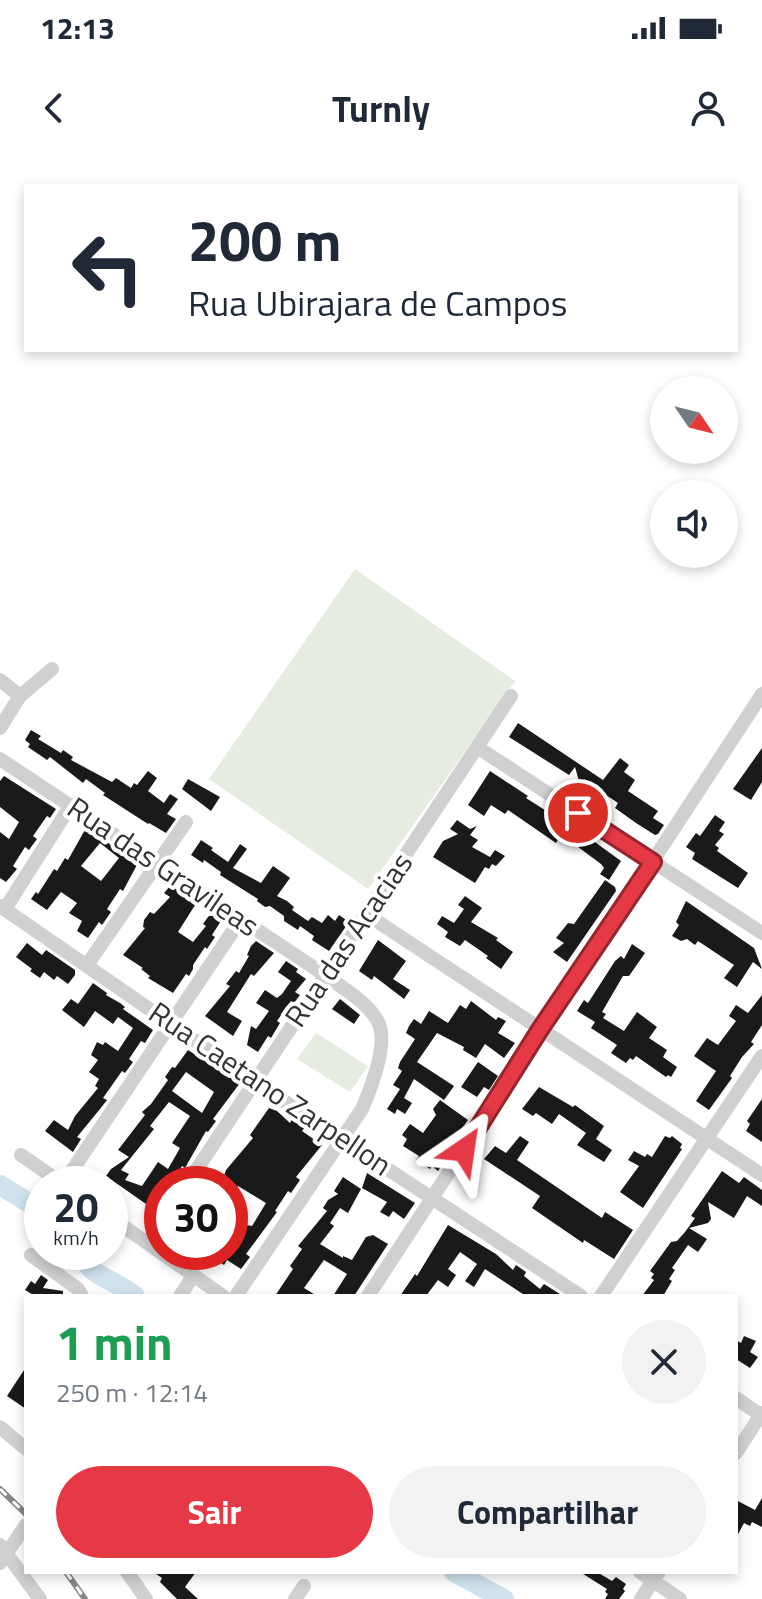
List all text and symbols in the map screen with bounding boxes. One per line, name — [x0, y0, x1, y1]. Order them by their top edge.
text: 12:13 — [40, 5, 115, 51]
text: Turnly — [332, 81, 430, 136]
icon: back — [32, 86, 76, 130]
icon: person — [686, 86, 730, 130]
text: 200 m — [188, 198, 341, 283]
icon: left — [56, 216, 160, 320]
text: Rua Ubirajara de Campos — [188, 275, 568, 330]
north arrow — [650, 376, 738, 464]
map controls — [650, 376, 738, 568]
button: sound — [650, 480, 738, 568]
pin — [544, 779, 612, 847]
street label: Rua das Gravileas — [58, 785, 269, 948]
icon: arrive — [556, 791, 600, 835]
street label: Rua das Acacias — [273, 843, 424, 1036]
street label: Rua Caetano Zarpellon — [140, 989, 401, 1187]
position arrow — [422, 1108, 506, 1192]
speed limit sign: 30 — [144, 1166, 248, 1270]
text: 20 — [54, 1177, 98, 1238]
text: km/h — [53, 1222, 99, 1253]
text: 1 min — [56, 1306, 173, 1379]
button: close — [622, 1320, 706, 1404]
text: 250 m · 12:14 — [56, 1373, 208, 1412]
button: Sair — [56, 1466, 373, 1558]
button: Compartilhar — [389, 1466, 706, 1558]

